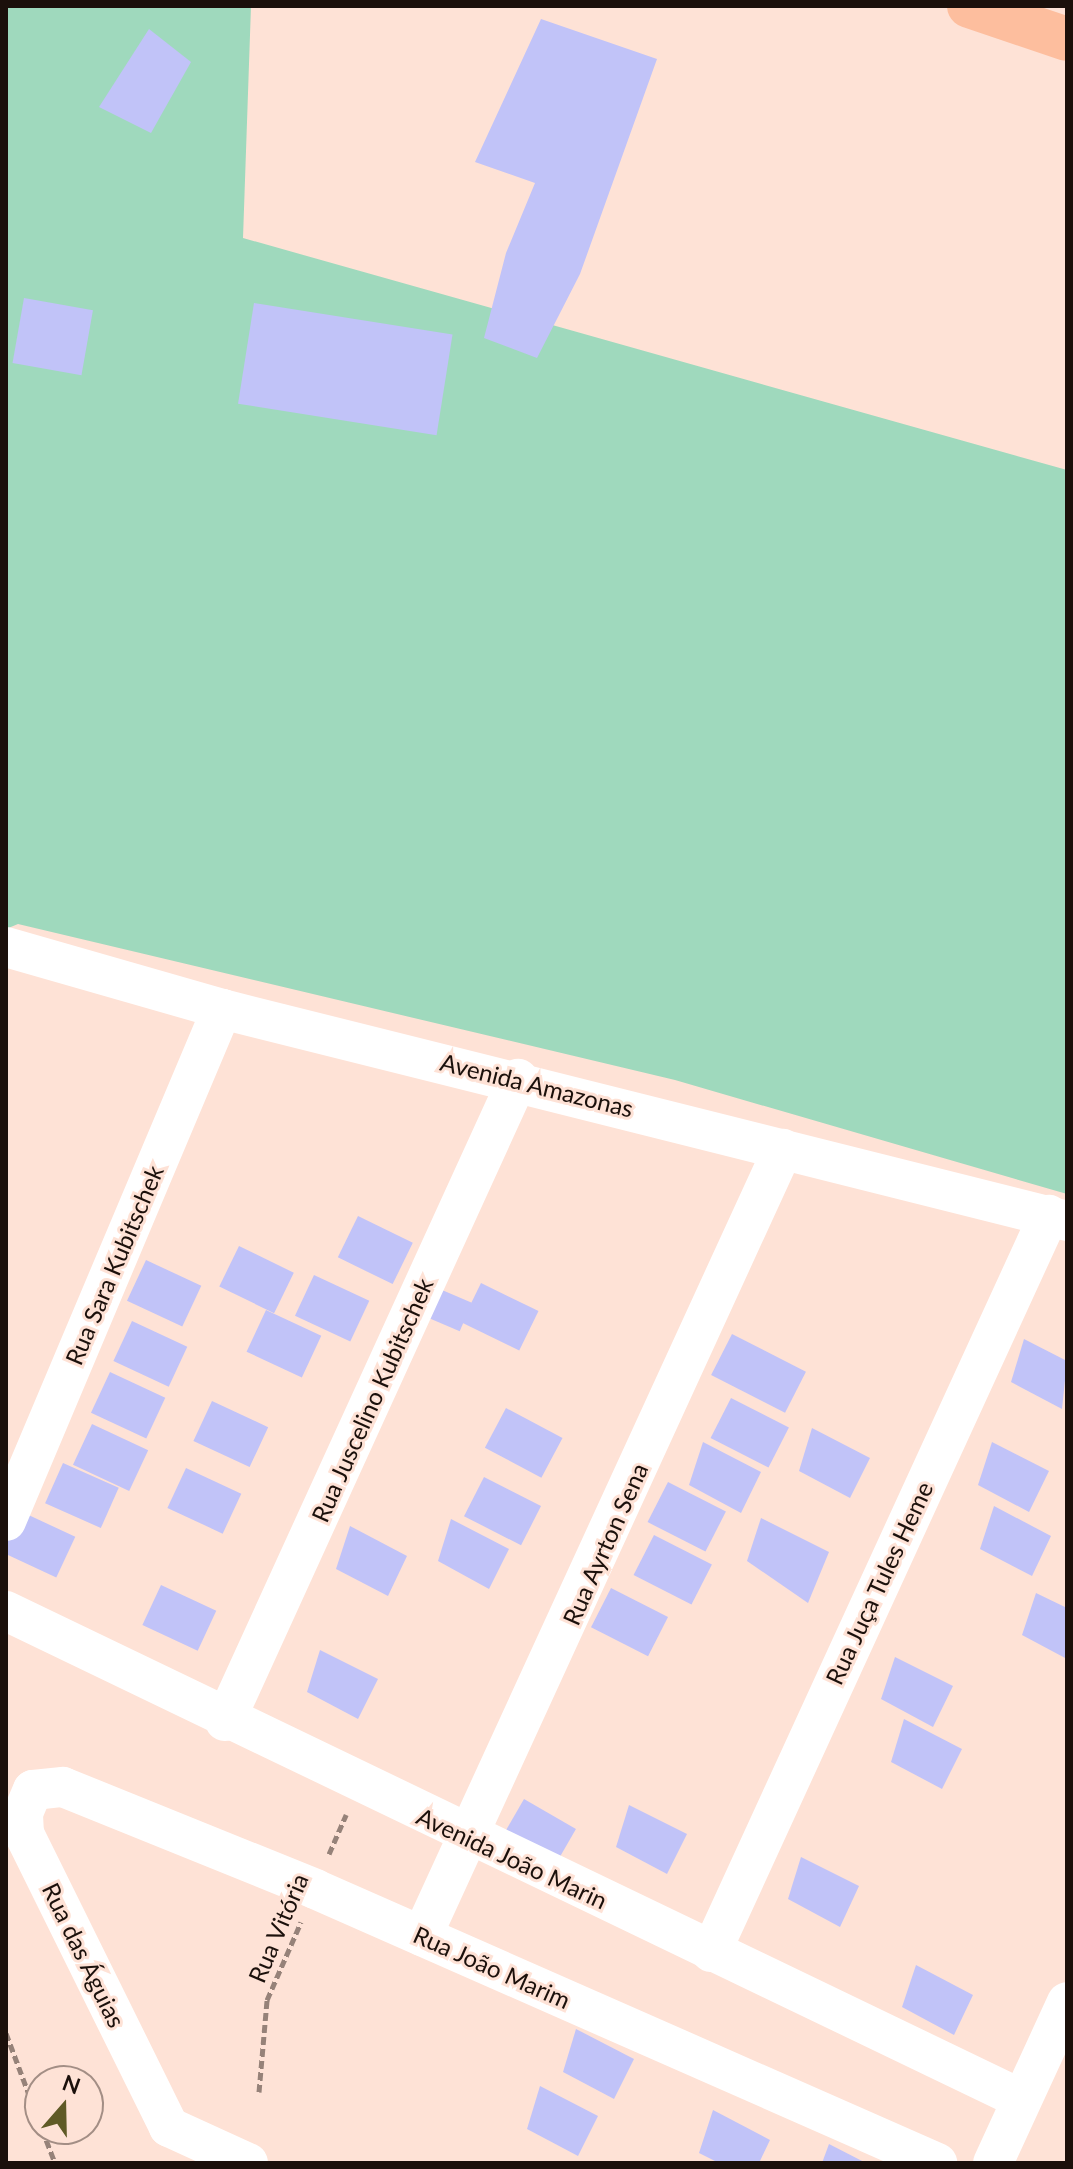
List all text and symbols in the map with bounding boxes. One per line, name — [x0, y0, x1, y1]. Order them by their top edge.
street label: Avenida Amazonas — [437, 1047, 637, 1123]
street label: Rua Sara Kubitschek — [59, 1161, 169, 1369]
street label: Rua Juscelino Kubitschek — [305, 1273, 439, 1527]
street label: Rua Ayrton Sena — [556, 1458, 654, 1630]
street label: Rua Juça Tules Heme — [819, 1476, 939, 1690]
street label: Avenida João Marin — [412, 1801, 612, 1915]
street label: Rua Vitória — [242, 1869, 314, 1987]
street label: Rua das Águias — [36, 1878, 132, 2032]
street label: Rua João Marim — [409, 1919, 575, 2015]
north arrow — [24, 2065, 104, 2145]
text: N — [59, 2068, 84, 2099]

